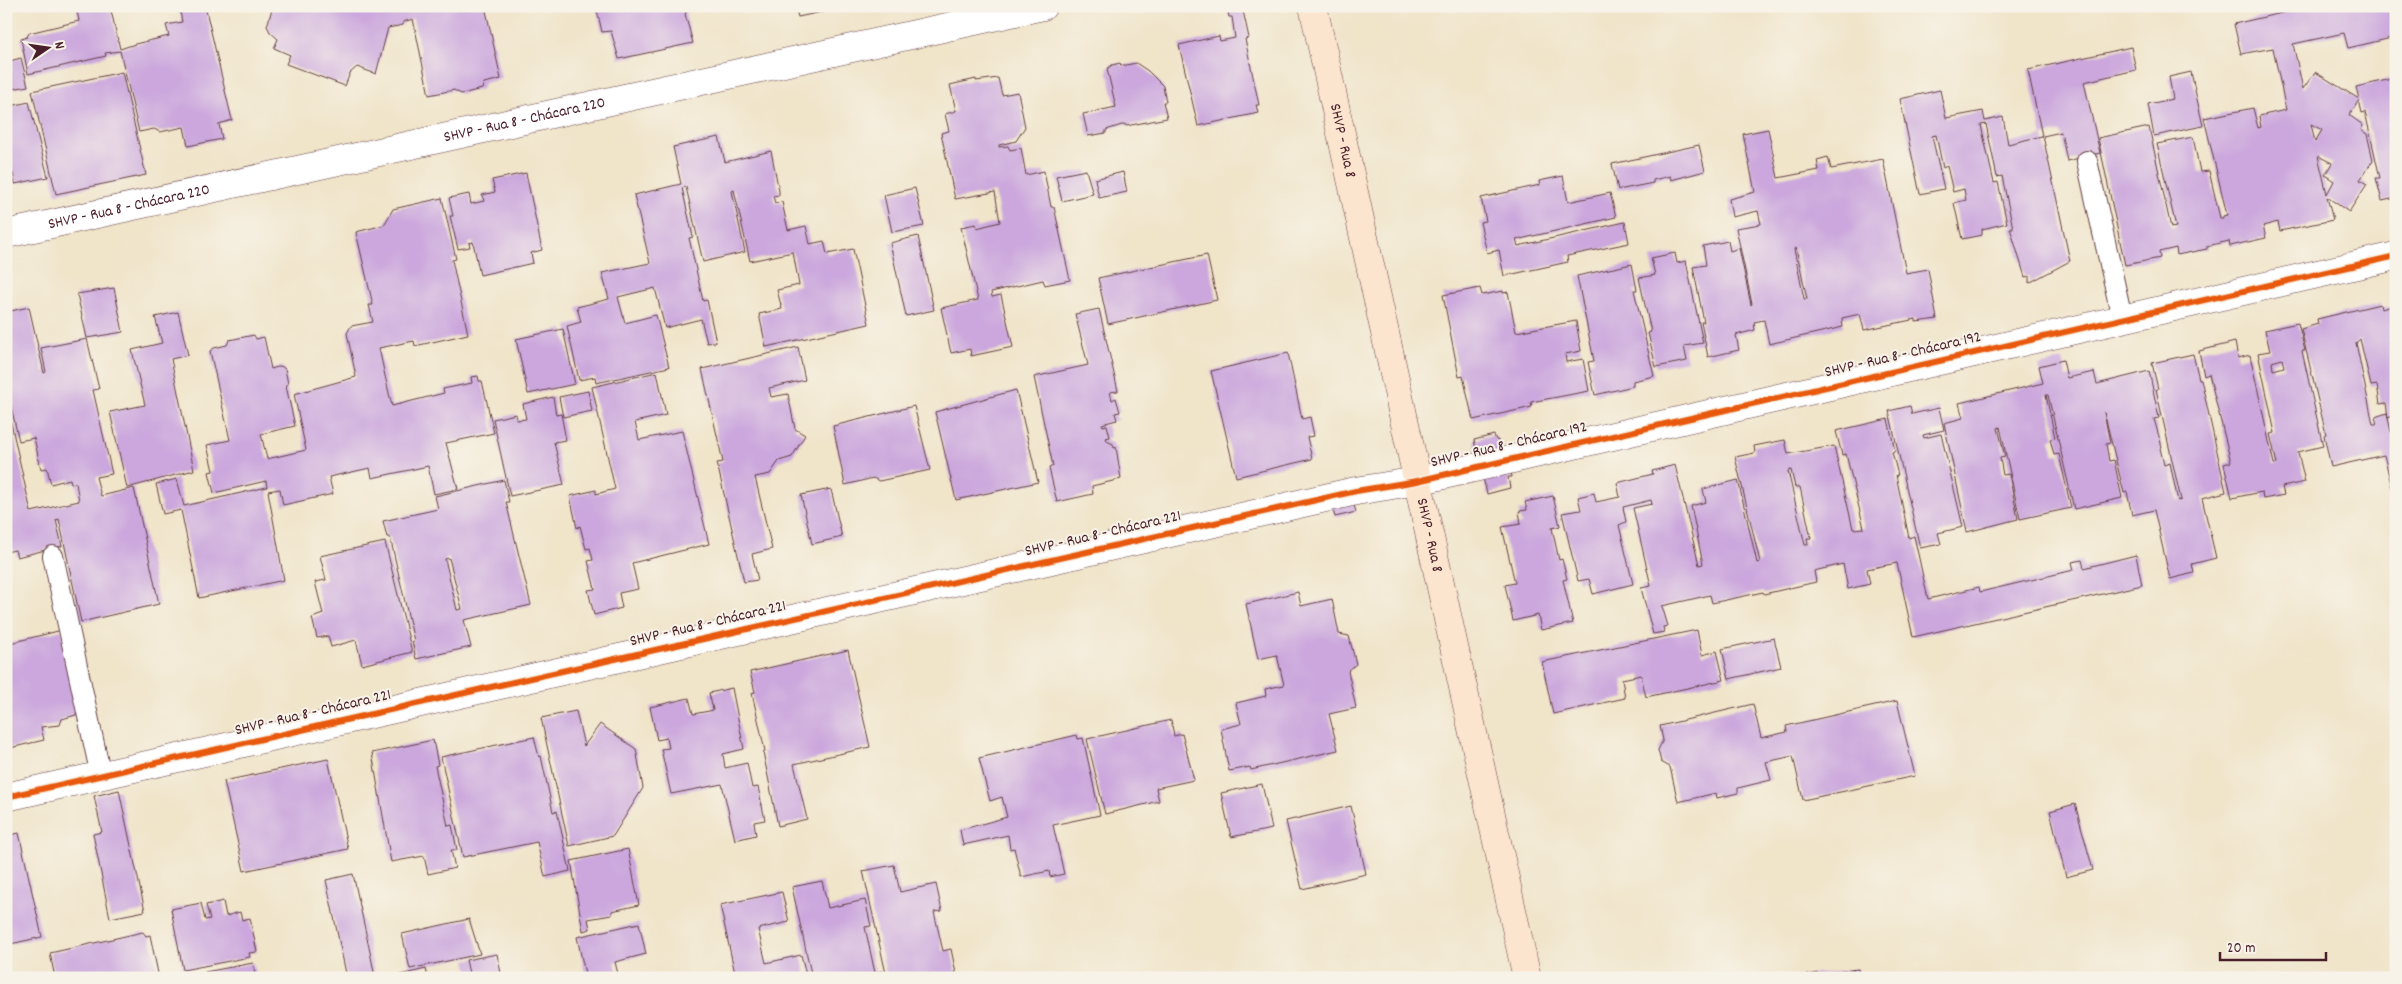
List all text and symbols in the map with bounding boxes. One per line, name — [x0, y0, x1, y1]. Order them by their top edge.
north arrow — [22, 22, 72, 72]
text: N — [48, 40, 69, 51]
street label: SHVP - Rua 8 - Chácara 220 — [441, 91, 608, 149]
street label: SHVP - Rua 8 — [1323, 101, 1362, 180]
street label: SHVP - Rua 8 - Chácara 220 — [46, 178, 212, 236]
street label: SHVP - Rua 8 - Chácara 192 — [1822, 326, 1984, 384]
street label: SHVP - Rua 8 - Chácara 192 — [1428, 416, 1590, 474]
street label: SHVP - Rua 8 — [1410, 496, 1449, 575]
street label: SHVP - Rua 8 - Chácara 221 — [1023, 505, 1183, 563]
street label: SHVP - Rua 8 - Chácara 221 — [628, 595, 788, 653]
street label: SHVP - Rua 8 - Chácara 221 — [233, 684, 393, 742]
scale bar — [2220, 929, 2326, 961]
text: 20 m — [2227, 938, 2255, 960]

